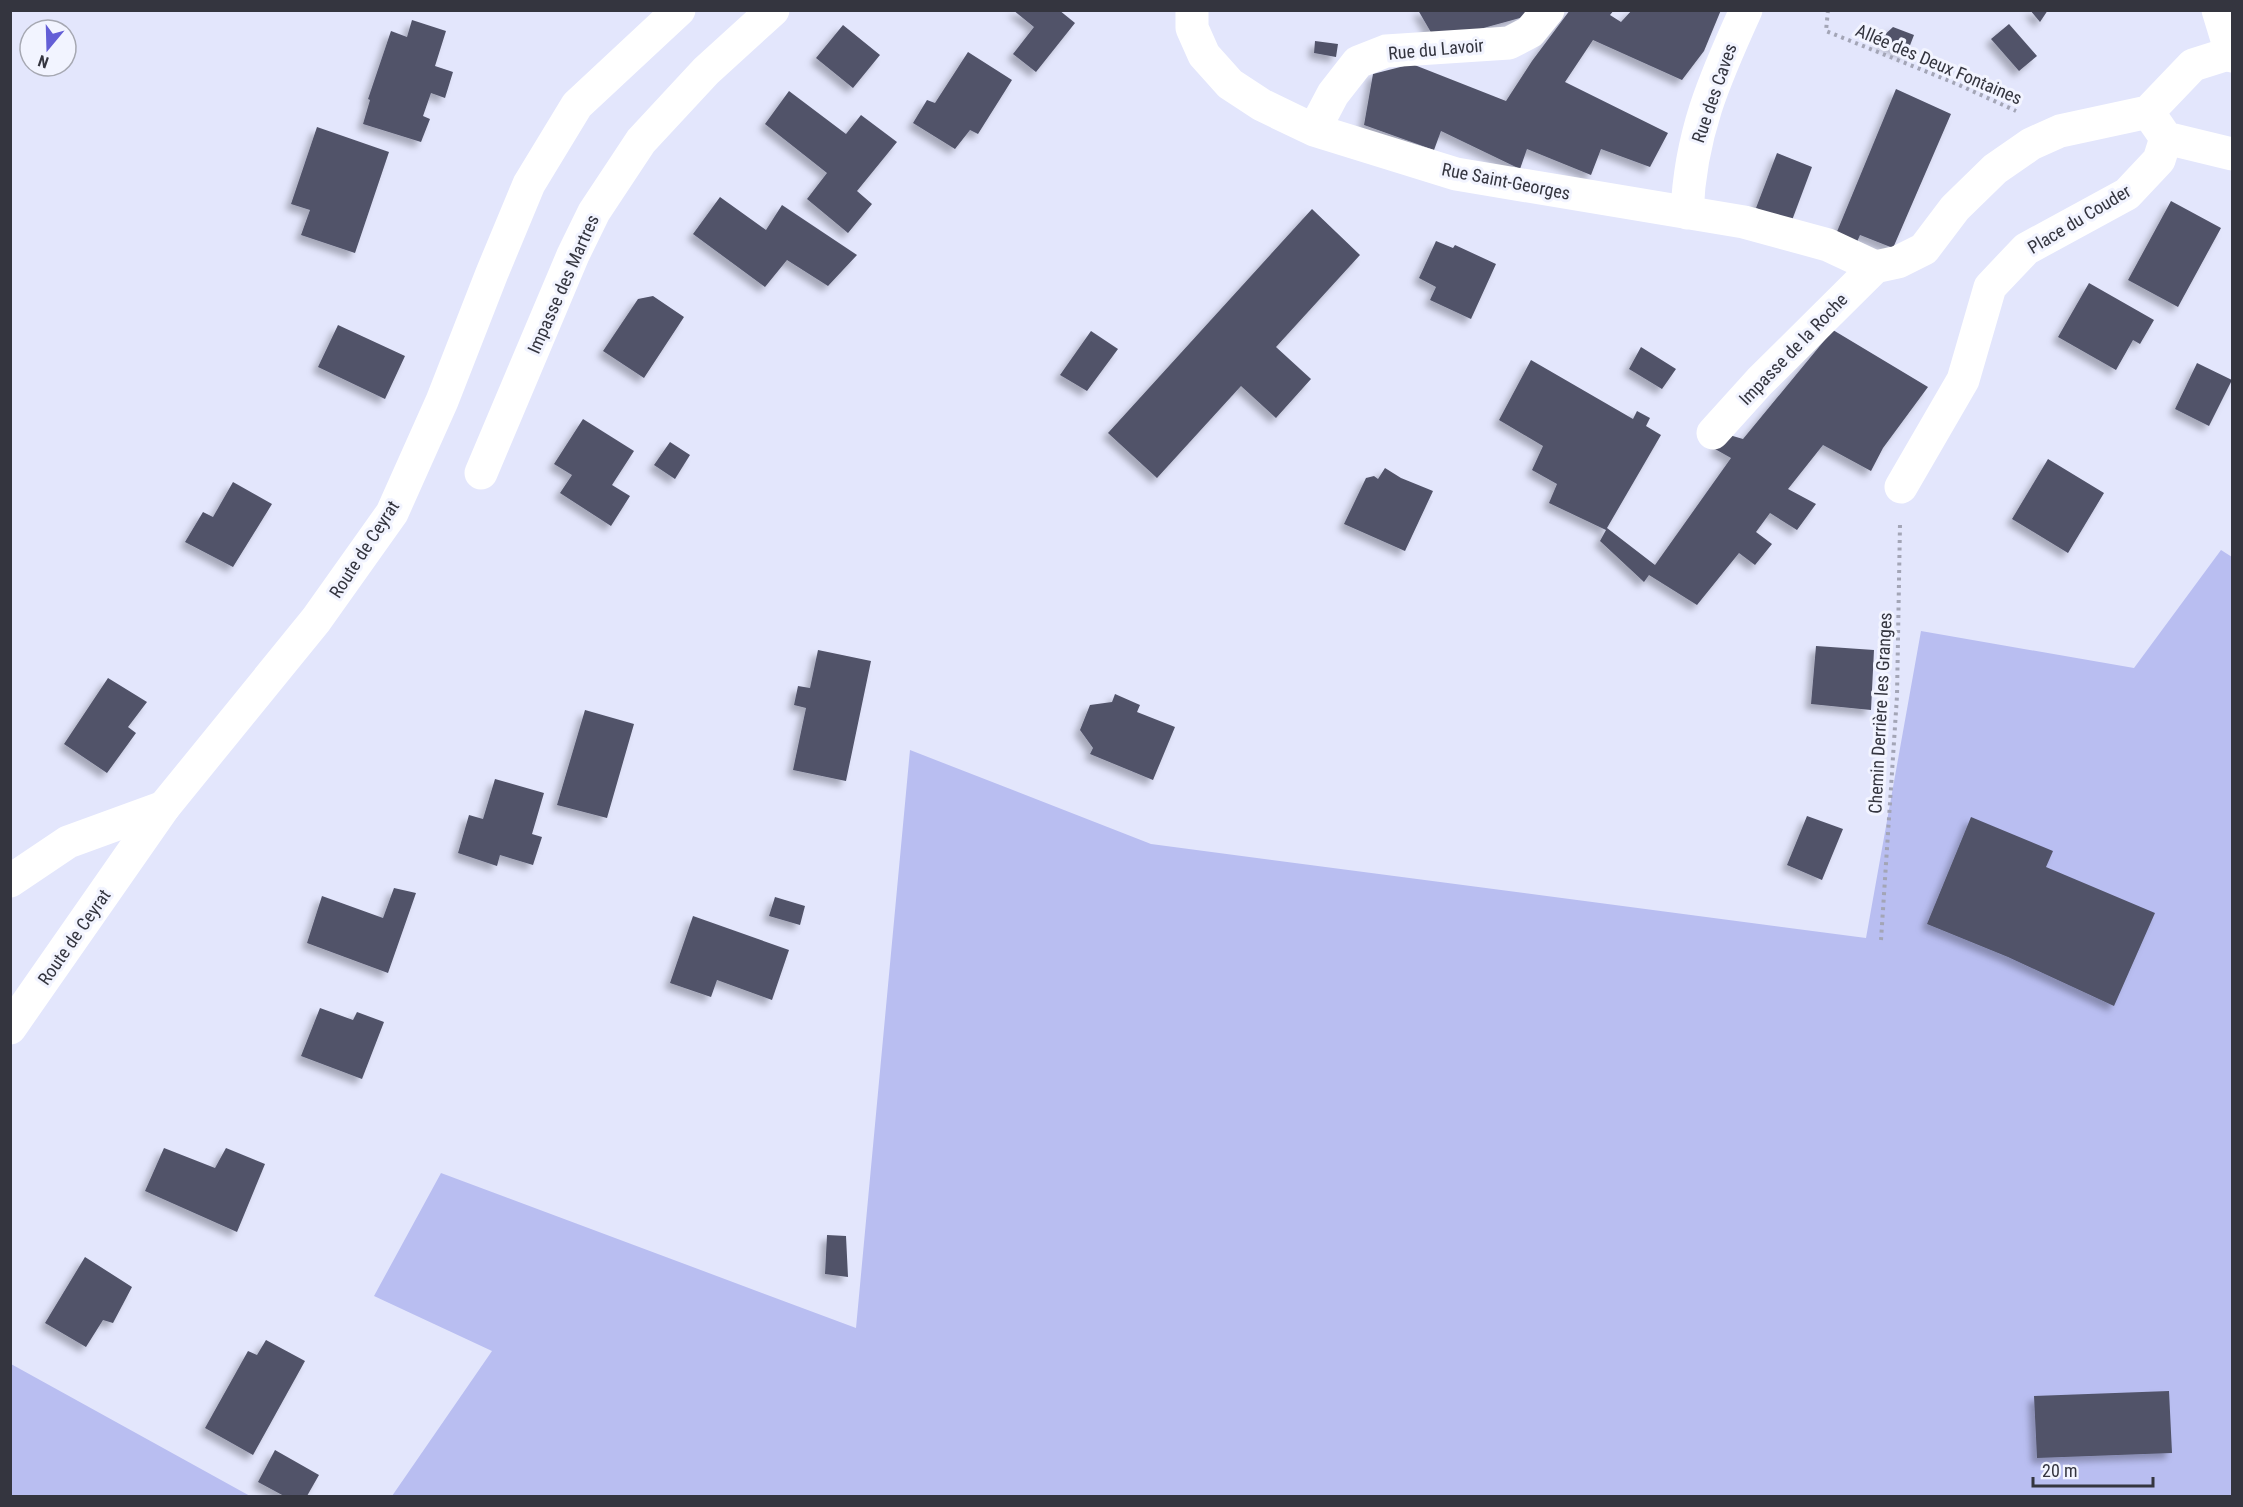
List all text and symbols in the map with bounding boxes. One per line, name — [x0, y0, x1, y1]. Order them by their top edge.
north arrow — [18, 18, 78, 78]
street label: Allée des Deux Fontaines — [1853, 19, 2025, 109]
street label: Rue du Lavoir — [1387, 34, 1485, 64]
street label: Rue des Caves — [1687, 41, 1741, 145]
text: N — [36, 51, 51, 72]
street label: Rue Saint-Georges — [1440, 158, 1572, 204]
street label: Place du Couder — [2024, 180, 2135, 258]
street label: Impasse des Martres — [523, 211, 603, 357]
street label: Impasse de la Roche — [1734, 289, 1852, 409]
street label: Route de Ceyrat — [325, 496, 403, 602]
street label: Chemin Derrière les Granges — [1864, 612, 1896, 814]
street label: Route de Ceyrat — [33, 885, 115, 989]
scale bar — [2033, 1450, 2153, 1488]
text: 20 m — [2042, 1460, 2077, 1481]

